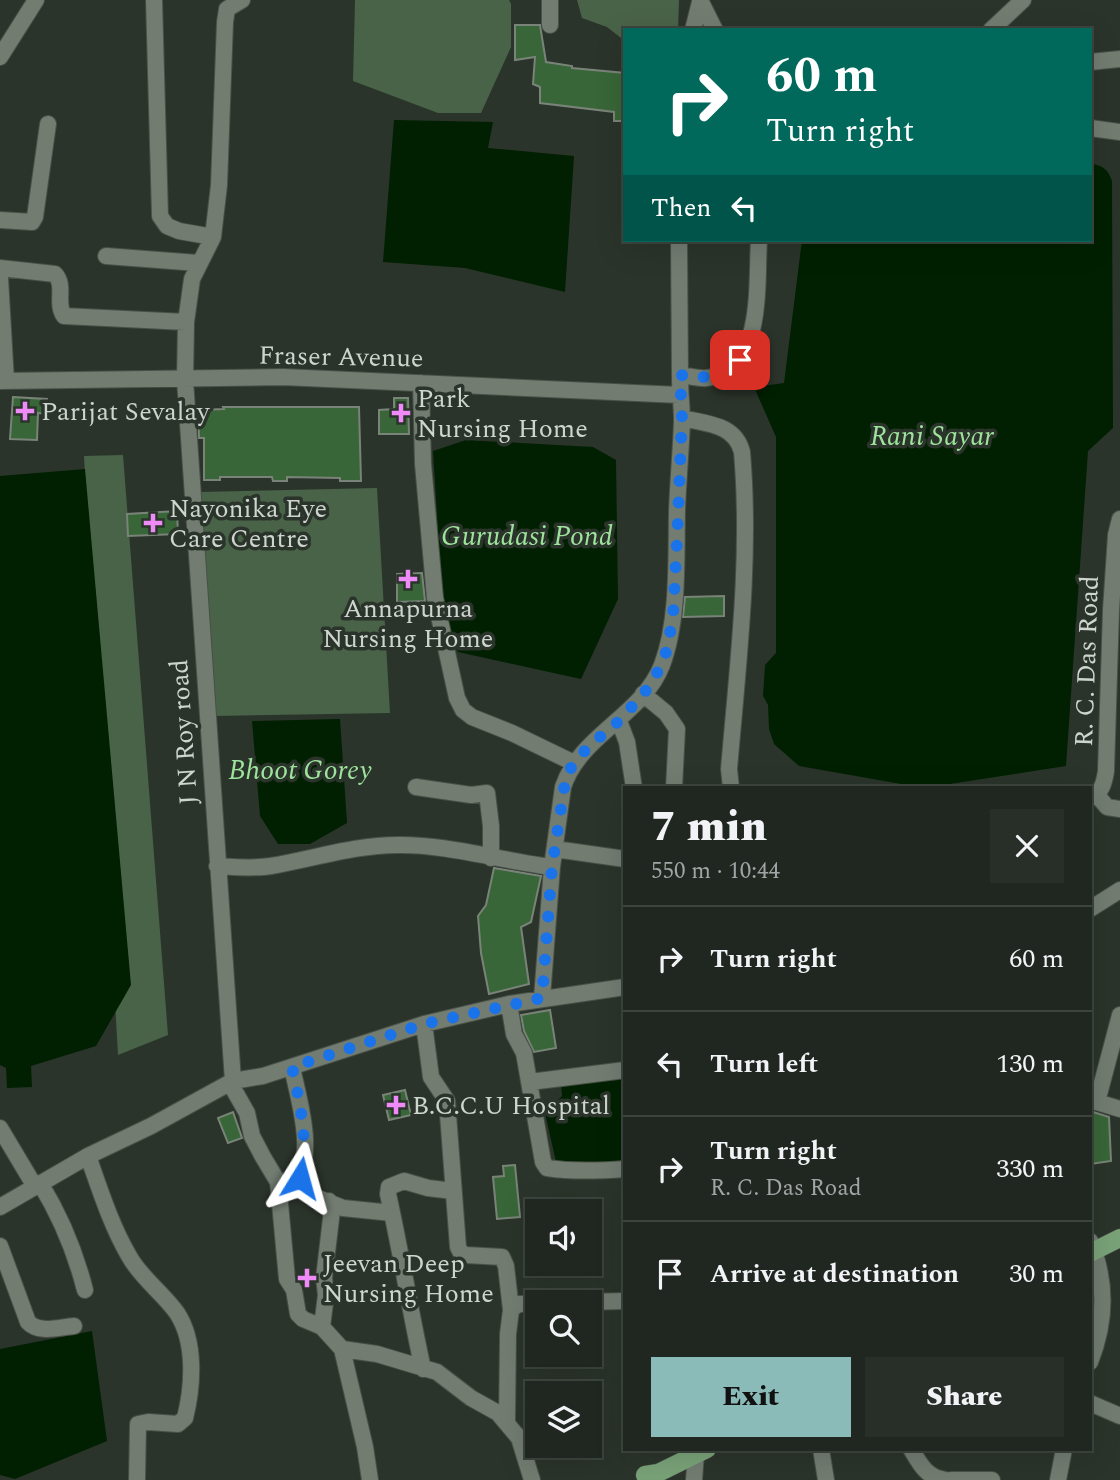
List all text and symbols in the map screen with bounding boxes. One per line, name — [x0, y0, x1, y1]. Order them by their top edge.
text: 60 m — [766, 39, 877, 114]
icon: right — [651, 56, 742, 147]
text: Turn right — [766, 107, 914, 156]
text: Then — [651, 188, 711, 228]
icon: left — [725, 189, 763, 227]
pin — [710, 330, 770, 390]
street label: Fraser Avenue — [258, 336, 424, 378]
icon: arrive — [721, 341, 759, 379]
place label: Park Nursing Home — [417, 379, 588, 449]
place label: Parijat Sevalay — [41, 392, 211, 432]
marker: Parijat Sevalay — [15, 401, 35, 421]
marker: Park Nursing Home — [391, 403, 411, 423]
water label: Rani Sayar — [870, 415, 994, 458]
place label: Nayonika Eye Care Centre — [169, 489, 327, 559]
marker: Nayonika Eye Care Centre — [143, 513, 163, 533]
water label: Gurudasi Pond — [441, 515, 613, 558]
marker: Annapurna Nursing Home — [398, 569, 418, 589]
street label: R. C. Das Road — [1064, 575, 1110, 747]
place label: Annapurna Nursing Home — [323, 589, 493, 659]
street label: J N Roy road — [159, 658, 209, 806]
water label: Bhoot Gorey — [228, 749, 372, 792]
text: 7 min — [651, 796, 767, 859]
button: close — [990, 809, 1064, 883]
text: 550 m · 10:44 — [651, 854, 780, 889]
text: Turn right — [710, 939, 837, 979]
text: 60 m — [1009, 939, 1064, 979]
icon: right — [651, 940, 689, 978]
text: Turn left — [710, 1044, 818, 1084]
text: 130 m — [996, 1044, 1064, 1084]
icon: left — [651, 1045, 689, 1083]
place label: B.C.C.U Hospital — [412, 1086, 610, 1126]
marker: B.C.C.U Hospital — [386, 1095, 406, 1115]
text: Turn right — [710, 1131, 837, 1171]
position arrow — [263, 1141, 337, 1215]
text: 330 m — [996, 1149, 1064, 1189]
icon: right — [651, 1150, 689, 1188]
text: R. C. Das Road — [710, 1171, 862, 1206]
map controls — [525, 1199, 602, 1458]
button: sound — [525, 1199, 602, 1276]
place label: Jeevan Deep Nursing Home — [323, 1244, 494, 1314]
text: Arrive at destination — [710, 1254, 959, 1294]
text: 30 m — [1009, 1254, 1064, 1294]
icon: arrive — [651, 1255, 689, 1293]
marker: Jeevan Deep Nursing Home — [297, 1268, 317, 1288]
button: search — [525, 1290, 602, 1367]
button: Exit — [651, 1357, 851, 1437]
button: Share — [865, 1357, 1064, 1437]
button: layers — [525, 1381, 602, 1458]

